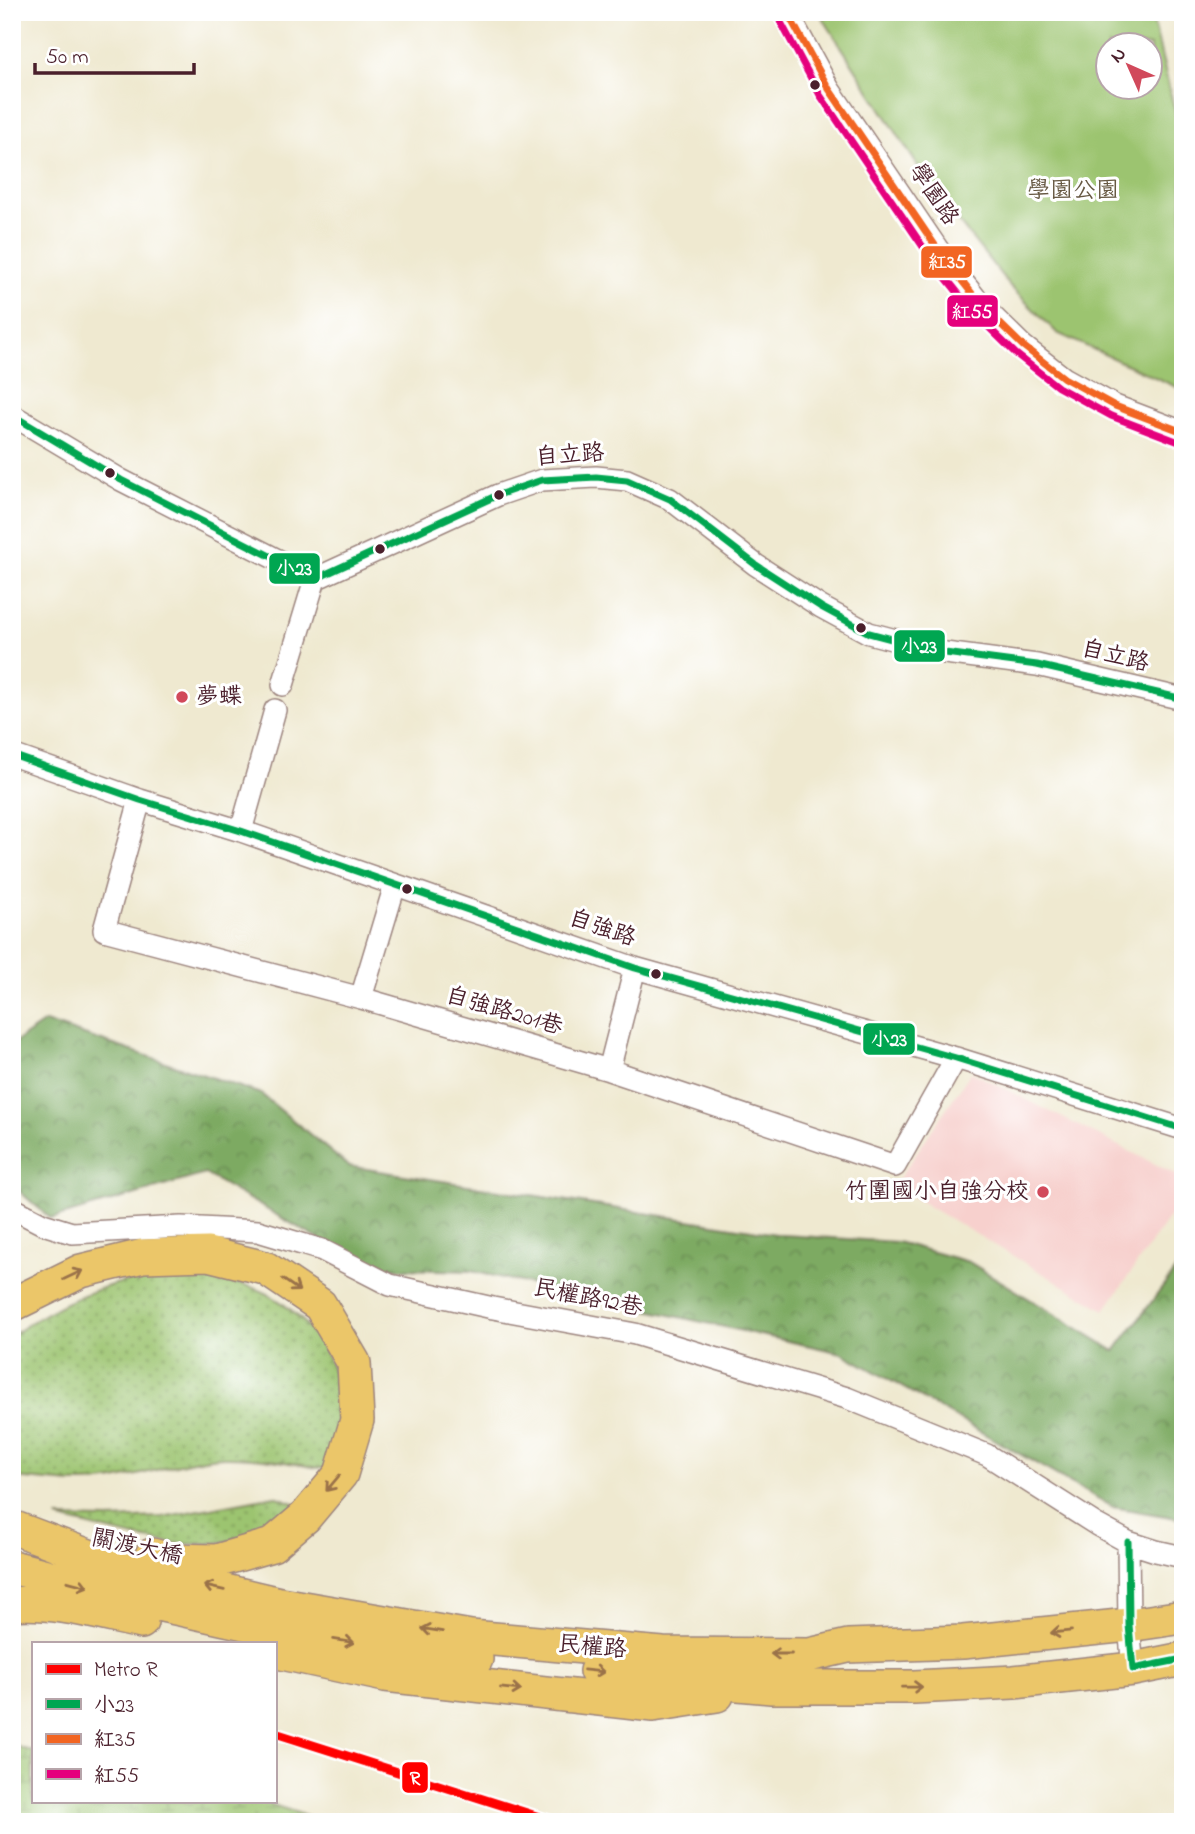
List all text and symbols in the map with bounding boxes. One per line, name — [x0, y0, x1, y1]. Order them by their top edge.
scale bar — [35, 32, 194, 76]
north arrow — [1094, 32, 1164, 102]
text: N — [1105, 42, 1133, 70]
text: 50 m — [46, 43, 89, 73]
unlabelled marker — [808, 78, 822, 92]
street label: 學園路 — [900, 157, 966, 233]
park label: 學園公園 — [1027, 175, 1119, 208]
line badge: 紅35 — [920, 245, 973, 279]
text: 紅35 — [928, 250, 966, 277]
line badge: 紅55 — [946, 294, 999, 328]
text: 紅55 — [952, 300, 992, 327]
street label: 自立路 — [534, 437, 606, 475]
unlabelled marker — [103, 466, 117, 480]
unlabelled marker — [492, 488, 506, 502]
unlabelled marker — [373, 542, 387, 556]
line badge: 小23 — [268, 552, 321, 585]
text: 小23 — [276, 557, 312, 584]
unlabelled marker — [854, 621, 868, 635]
line badge: 小23 — [893, 629, 946, 663]
street label: 自立路 — [1078, 633, 1152, 681]
text: 小23 — [901, 635, 937, 662]
place label: 夢蝶 — [196, 681, 242, 714]
marker: 夢蝶 — [174, 689, 190, 705]
unlabelled marker — [400, 882, 414, 896]
street label: 自強路 — [564, 902, 640, 956]
unlabelled marker — [649, 967, 663, 981]
street label: 自強路201巷 — [441, 980, 568, 1045]
line badge: 小23 — [862, 1022, 916, 1056]
text: 小23 — [871, 1028, 907, 1055]
place label: 竹圍國小自強分校 — [845, 1176, 1029, 1209]
marker: 竹圍國小自強分校 — [1035, 1184, 1051, 1200]
one-way arrow — [62, 1268, 84, 1281]
street label: 民權路92巷 — [531, 1272, 646, 1326]
one-way arrow — [281, 1278, 300, 1292]
one-way arrow — [325, 1474, 341, 1492]
street label: 關渡大橋 — [89, 1522, 185, 1574]
one-way arrow — [67, 1578, 89, 1591]
one-way arrow — [203, 1581, 226, 1595]
one-way arrow — [421, 1624, 444, 1637]
one-way arrow — [1051, 1626, 1073, 1639]
street label: 民權路 — [556, 1629, 628, 1667]
one-way arrow — [332, 1635, 355, 1648]
legend — [32, 1642, 276, 1802]
one-way arrow — [770, 1647, 793, 1661]
text: Metro R — [94, 1656, 158, 1686]
one-way arrow — [582, 1664, 605, 1677]
one-way arrow — [900, 1680, 923, 1694]
one-way arrow — [499, 1682, 522, 1695]
text: 小23 — [94, 1692, 134, 1722]
text: 紅35 — [94, 1726, 136, 1756]
line badge: R — [401, 1761, 429, 1794]
text: 紅55 — [94, 1762, 139, 1792]
text: R — [410, 1766, 421, 1793]

